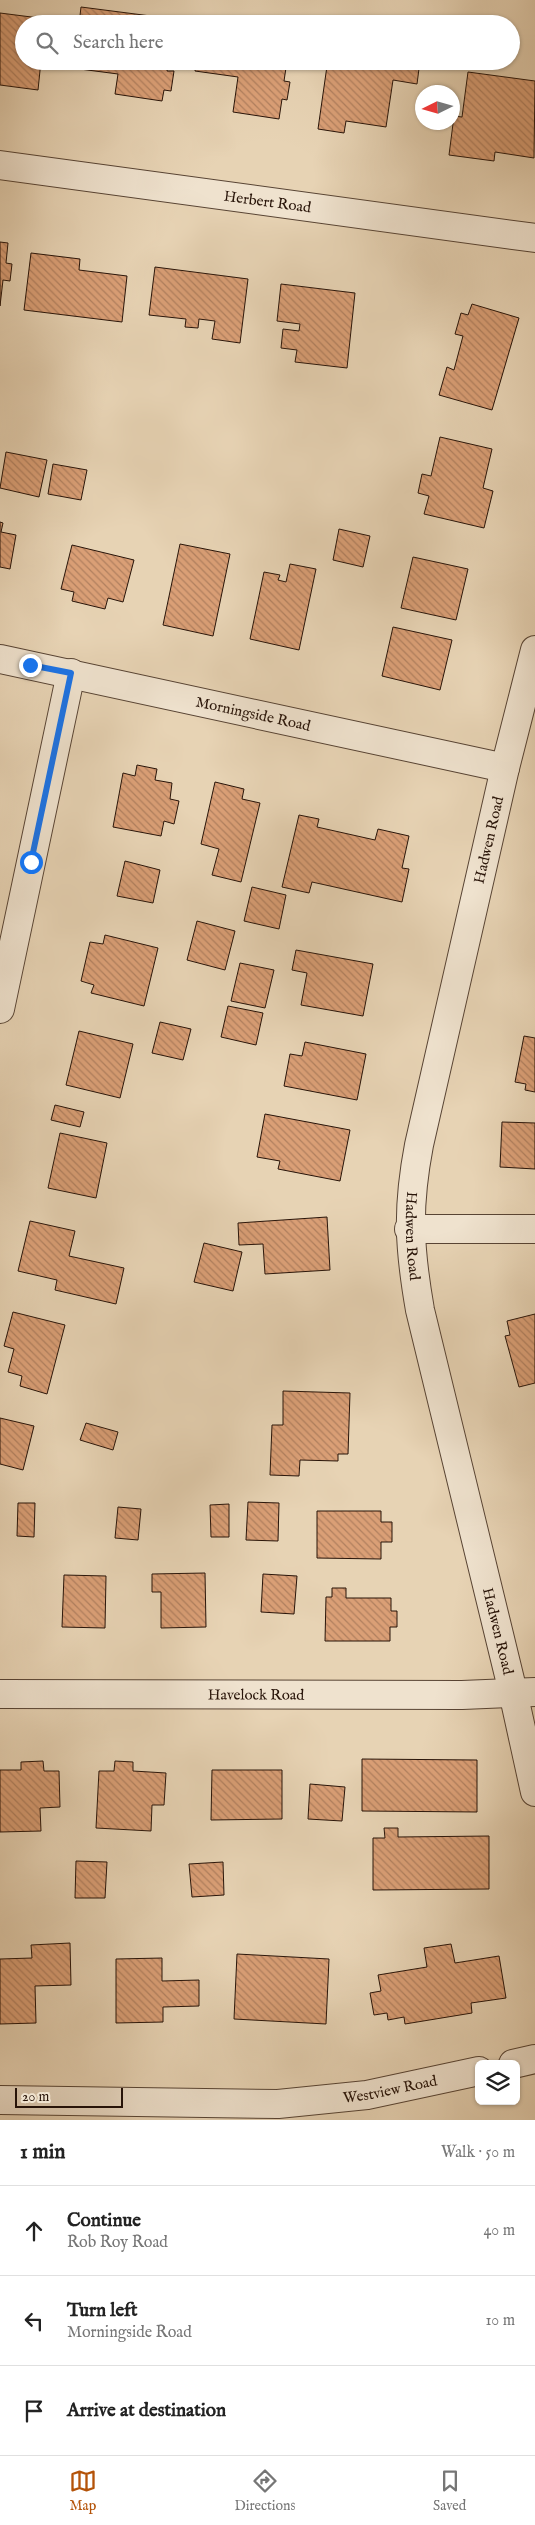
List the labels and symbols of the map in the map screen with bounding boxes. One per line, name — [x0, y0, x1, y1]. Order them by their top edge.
north arrow — [415, 85, 460, 130]
street label: Herbert Road — [223, 186, 313, 217]
route end — [19, 654, 42, 677]
street label: Morningside Road — [194, 692, 313, 735]
street label: Hadwen Road — [470, 793, 508, 886]
route start — [20, 851, 43, 874]
street label: Hadwen Road — [401, 1191, 425, 1282]
street label: Hadwen Road — [478, 1586, 518, 1678]
street label: Havelock Road — [208, 1685, 305, 1704]
street label: Westview Road — [342, 2071, 440, 2107]
scale bar — [15, 2085, 122, 2108]

